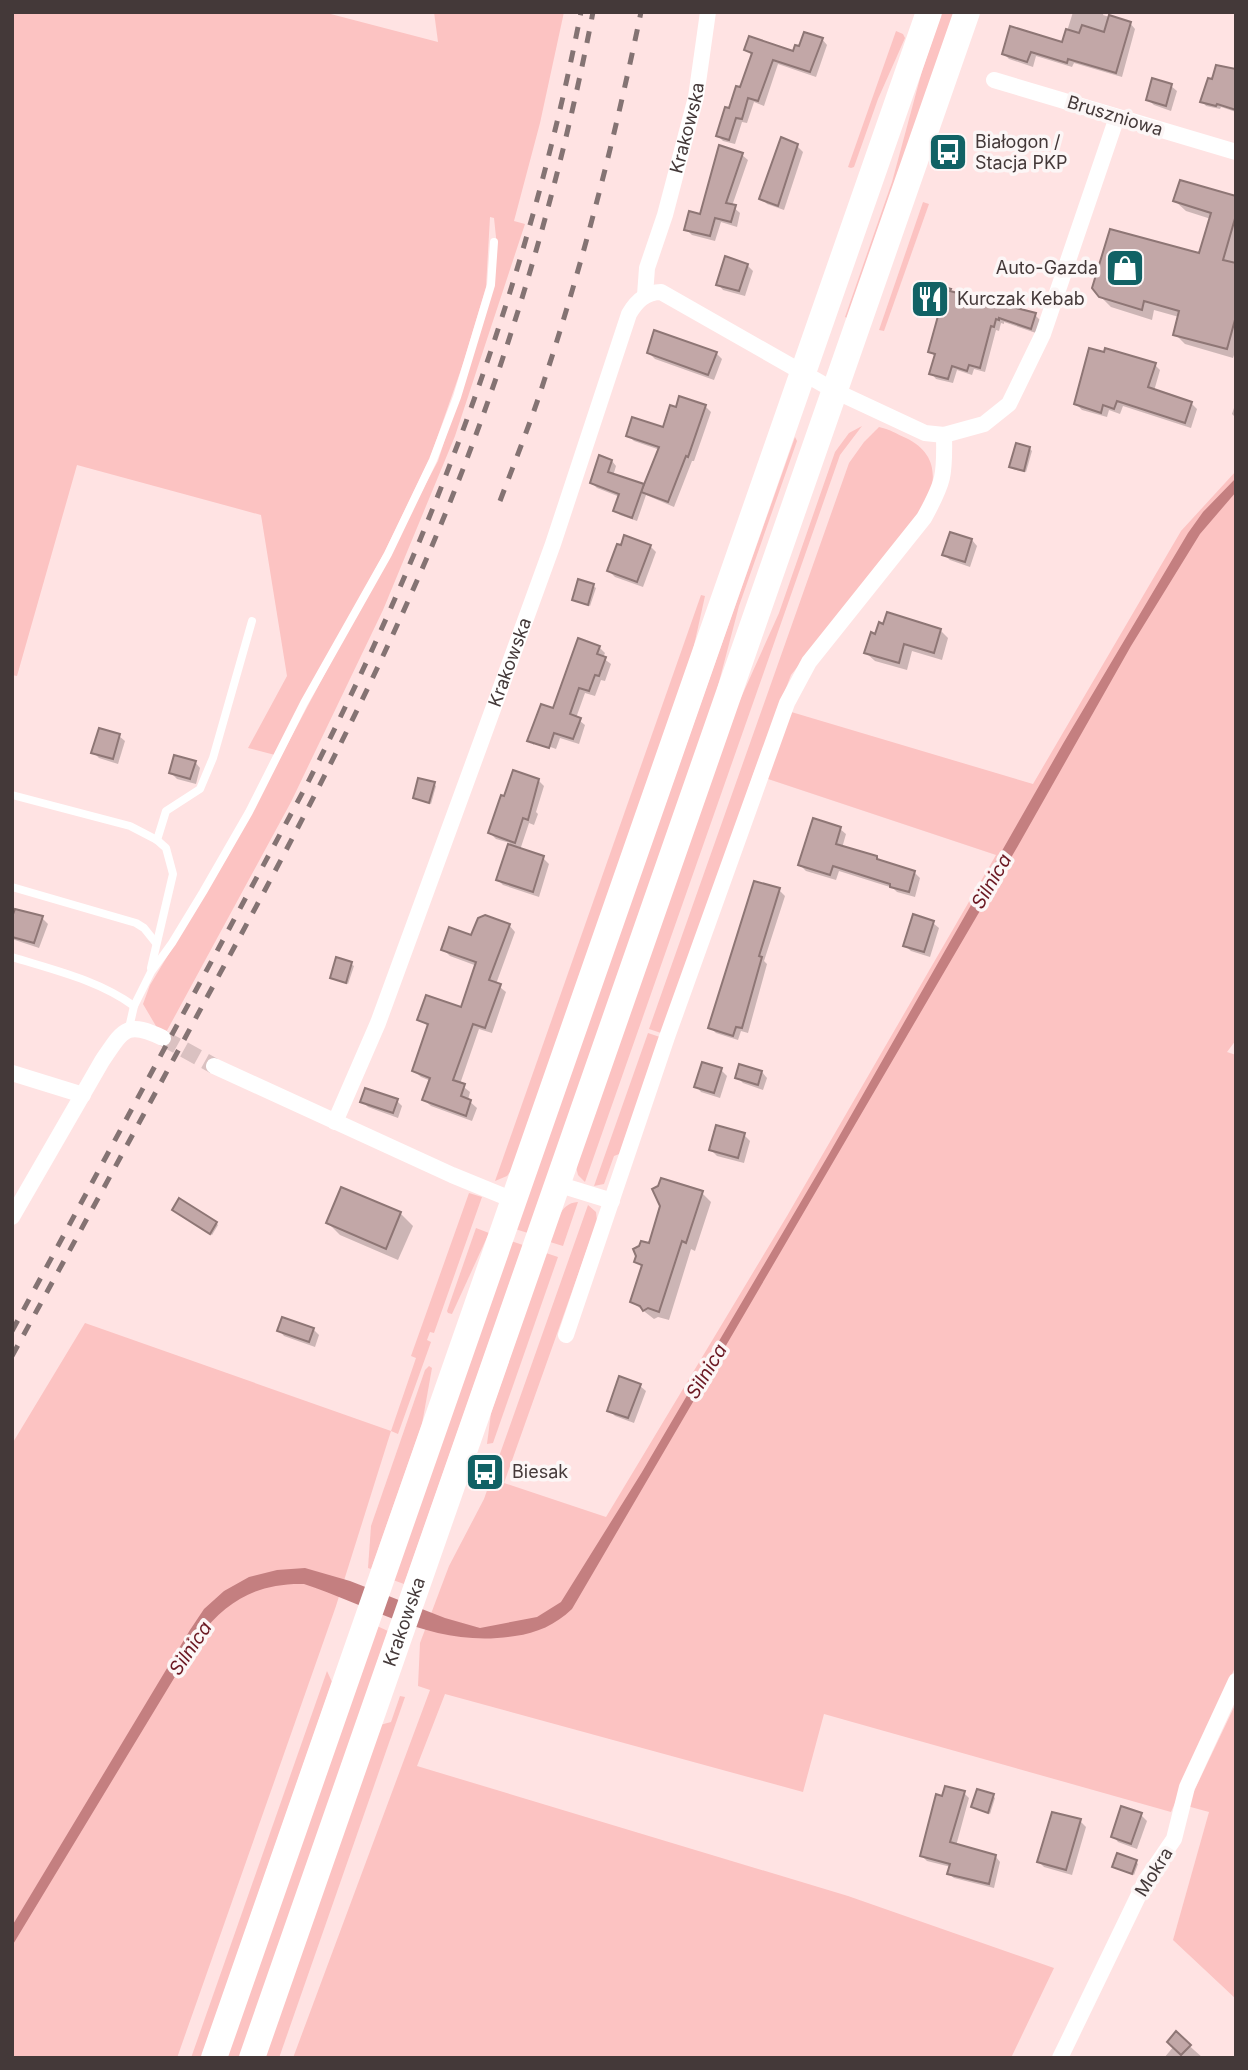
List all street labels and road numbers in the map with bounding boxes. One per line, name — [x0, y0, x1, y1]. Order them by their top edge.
street label: Krakowska — [665, 81, 708, 176]
street label: Bruszniowa — [1065, 91, 1166, 140]
street label: Krakowska — [484, 615, 535, 710]
street label: Krakowska — [379, 1574, 429, 1669]
street label: Mokra — [1130, 1843, 1177, 1900]

